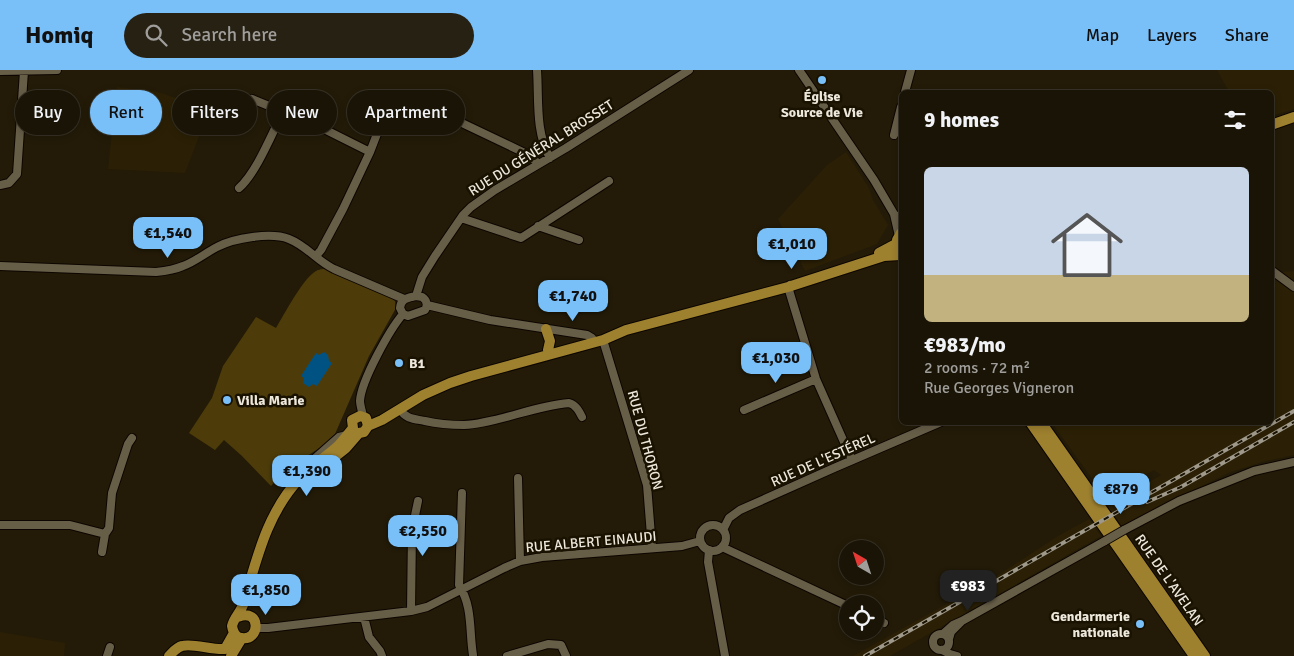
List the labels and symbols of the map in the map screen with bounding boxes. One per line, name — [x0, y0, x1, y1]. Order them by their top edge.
marker: Église Source de Vie — [816, 74, 828, 86]
place label: Église Source de Vie — [781, 88, 863, 121]
street label: RUE DU GÉNÉRAL BROSSET — [465, 96, 617, 200]
pin: €1,540 — [127, 216, 209, 259]
pin: €1,010 — [751, 228, 833, 270]
pin: €1,740 — [532, 280, 614, 322]
pin: €1,030 — [735, 342, 817, 384]
place label: B1 — [409, 355, 426, 372]
marker: B1 — [393, 357, 405, 369]
street label: RUE DU THORON — [624, 388, 666, 492]
place label: Villa Marie — [237, 392, 304, 409]
marker: Villa Marie — [221, 394, 233, 406]
street label: RUE DE L'ESTÉREL — [768, 429, 878, 491]
pin: €1,390 — [266, 454, 348, 497]
pin: €879 — [1091, 472, 1151, 515]
pin: €2,550 — [382, 514, 464, 557]
street label: RUE ALBERT EINAUDI — [525, 528, 657, 556]
street label: RUE DE L'AVELAN — [1131, 531, 1207, 629]
north arrow — [839, 540, 884, 585]
pin: €983 — [938, 570, 998, 612]
pin: €1,850 — [225, 574, 307, 616]
place label: Gendarmerie nationale — [1051, 608, 1130, 641]
marker: Gendarmerie nationale — [1134, 618, 1146, 630]

